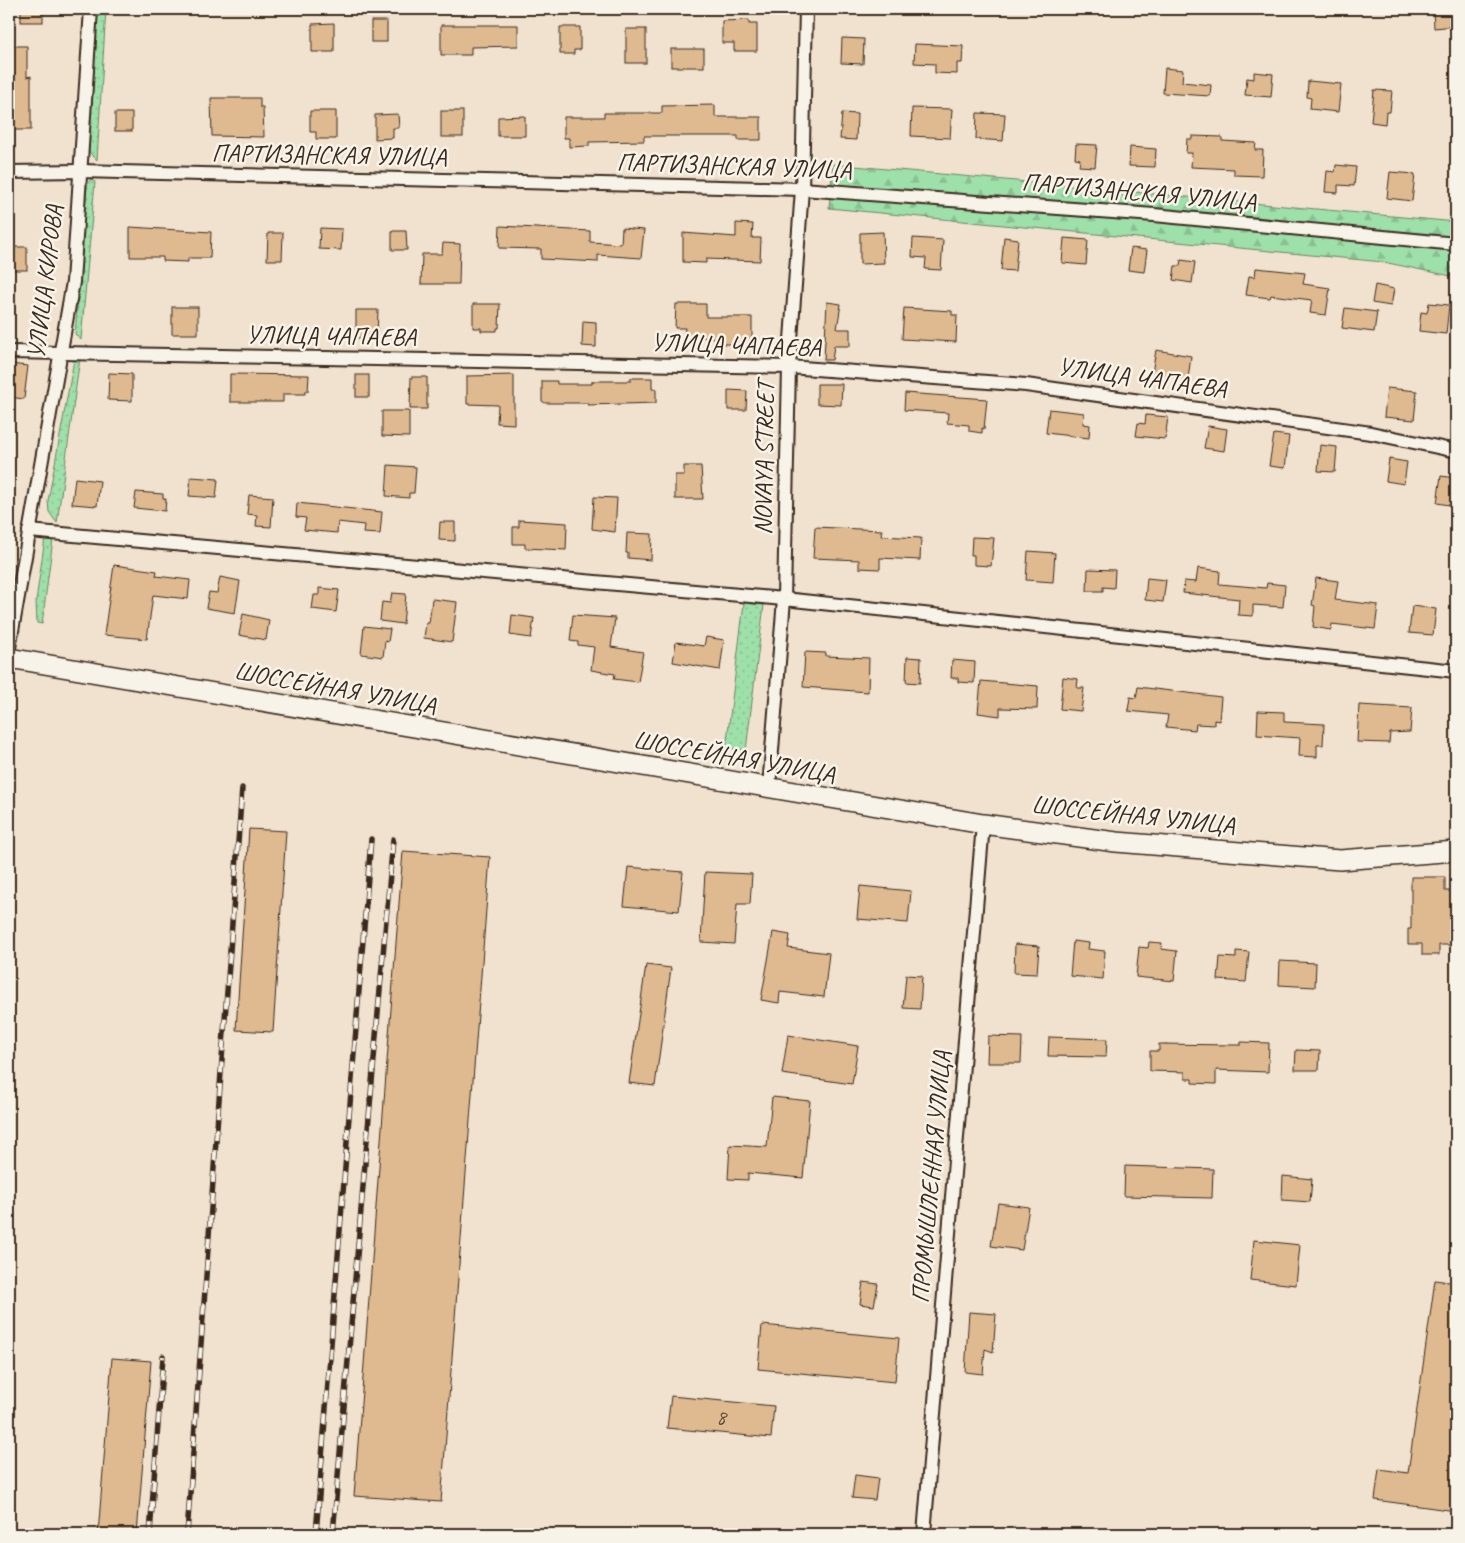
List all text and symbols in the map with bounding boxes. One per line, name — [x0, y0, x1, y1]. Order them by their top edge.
street label: ПАРТИЗАНСКАЯ УЛИЦА — [211, 137, 447, 173]
street label: ПАРТИЗАНСКАЯ УЛИЦА — [616, 146, 852, 186]
street label: ПАРТИЗАНСКАЯ УЛИЦА — [1021, 166, 1258, 218]
street label: УЛИЦА КИРОВА — [20, 203, 70, 361]
street label: УЛИЦА ЧАПАЕВА — [246, 319, 418, 354]
street label: УЛИЦА ЧАПАЕВА — [651, 326, 823, 364]
street label: УЛИЦА ЧАПАЕВА — [1056, 350, 1230, 406]
street label: NOVAYA STREET — [747, 375, 781, 535]
street label: ШОССЕЙНАЯ УЛИЦА — [232, 655, 439, 722]
street label: ШОССЕЙНАЯ УЛИЦА — [631, 724, 838, 791]
street label: ШОССЕЙНАЯ УЛИЦА — [1030, 788, 1237, 842]
street label: ПРОМЫШЛЕННАЯ УЛИЦА — [904, 1049, 958, 1304]
house number: 8 — [716, 1403, 728, 1431]

